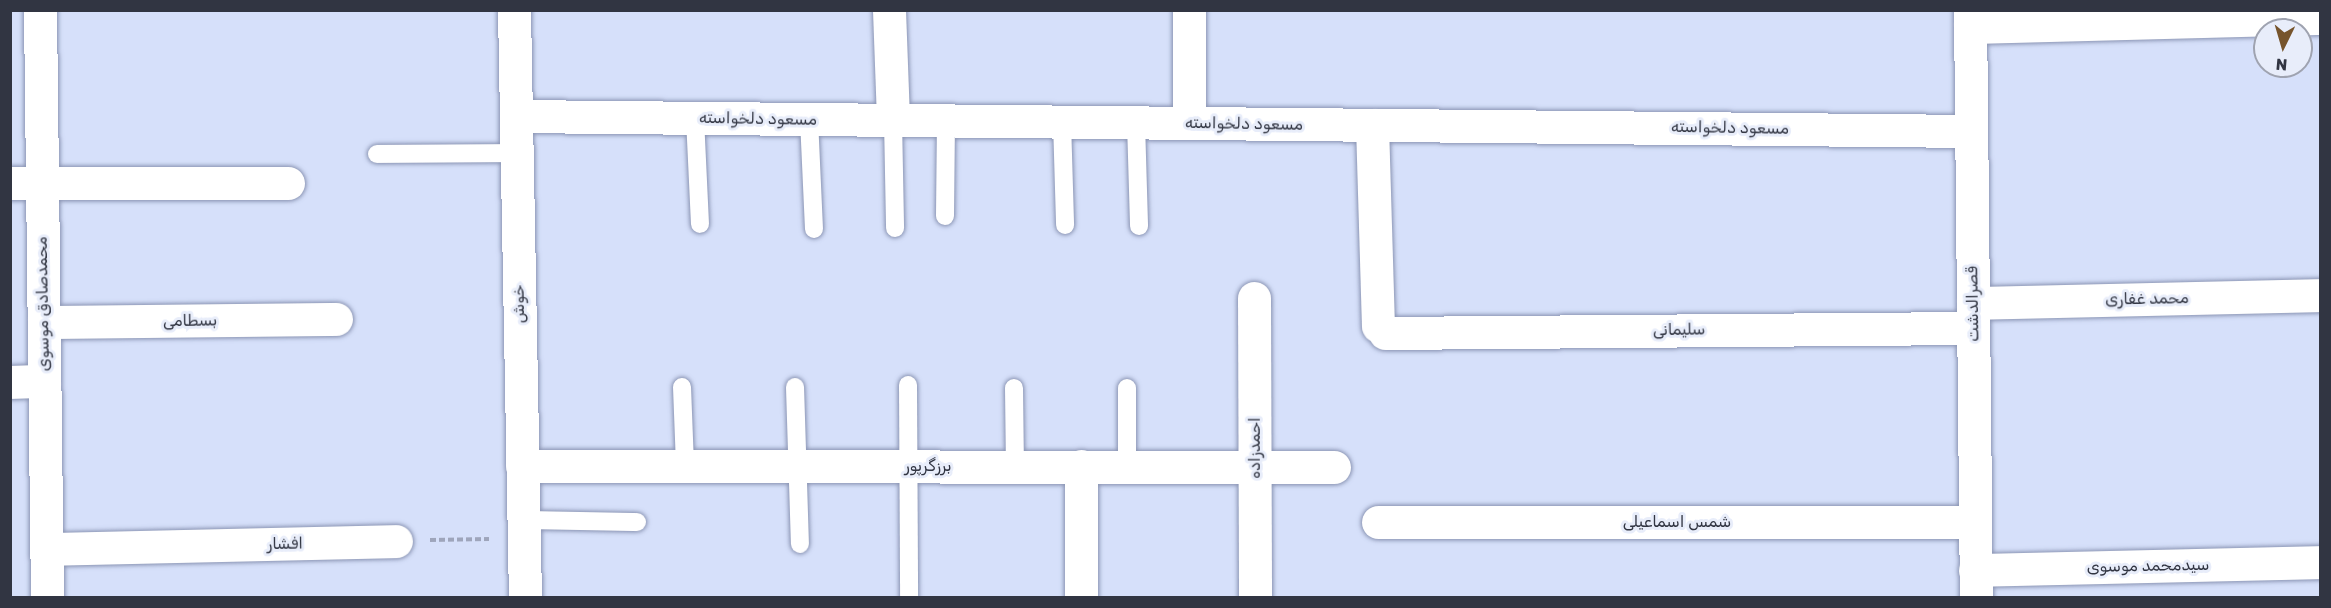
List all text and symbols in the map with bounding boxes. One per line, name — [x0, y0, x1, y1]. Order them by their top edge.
north arrow — [2253, 18, 2313, 78]
text: N — [2275, 54, 2288, 74]
street label: مسعود دلخواسته — [699, 108, 817, 130]
street label: مسعود دلخواسته — [1185, 113, 1303, 135]
street label: مسعود دلخواسته — [1671, 117, 1789, 139]
street label: محمدصادق موسوی — [32, 236, 54, 372]
street label: قصرالدشت — [1963, 266, 1983, 342]
street label: خوش — [509, 284, 529, 324]
street label: محمد غفاری — [2105, 289, 2189, 309]
street label: بسطامی — [163, 311, 217, 331]
street label: سلیمانی — [1653, 320, 1705, 340]
street label: احمدزاده — [1245, 417, 1265, 479]
street label: برزگرپور — [904, 456, 952, 476]
street label: شمس اسماعیلی — [1623, 512, 1731, 532]
street label: افشار — [267, 534, 303, 554]
street label: سیدمحمد موسوی — [2086, 555, 2210, 577]

